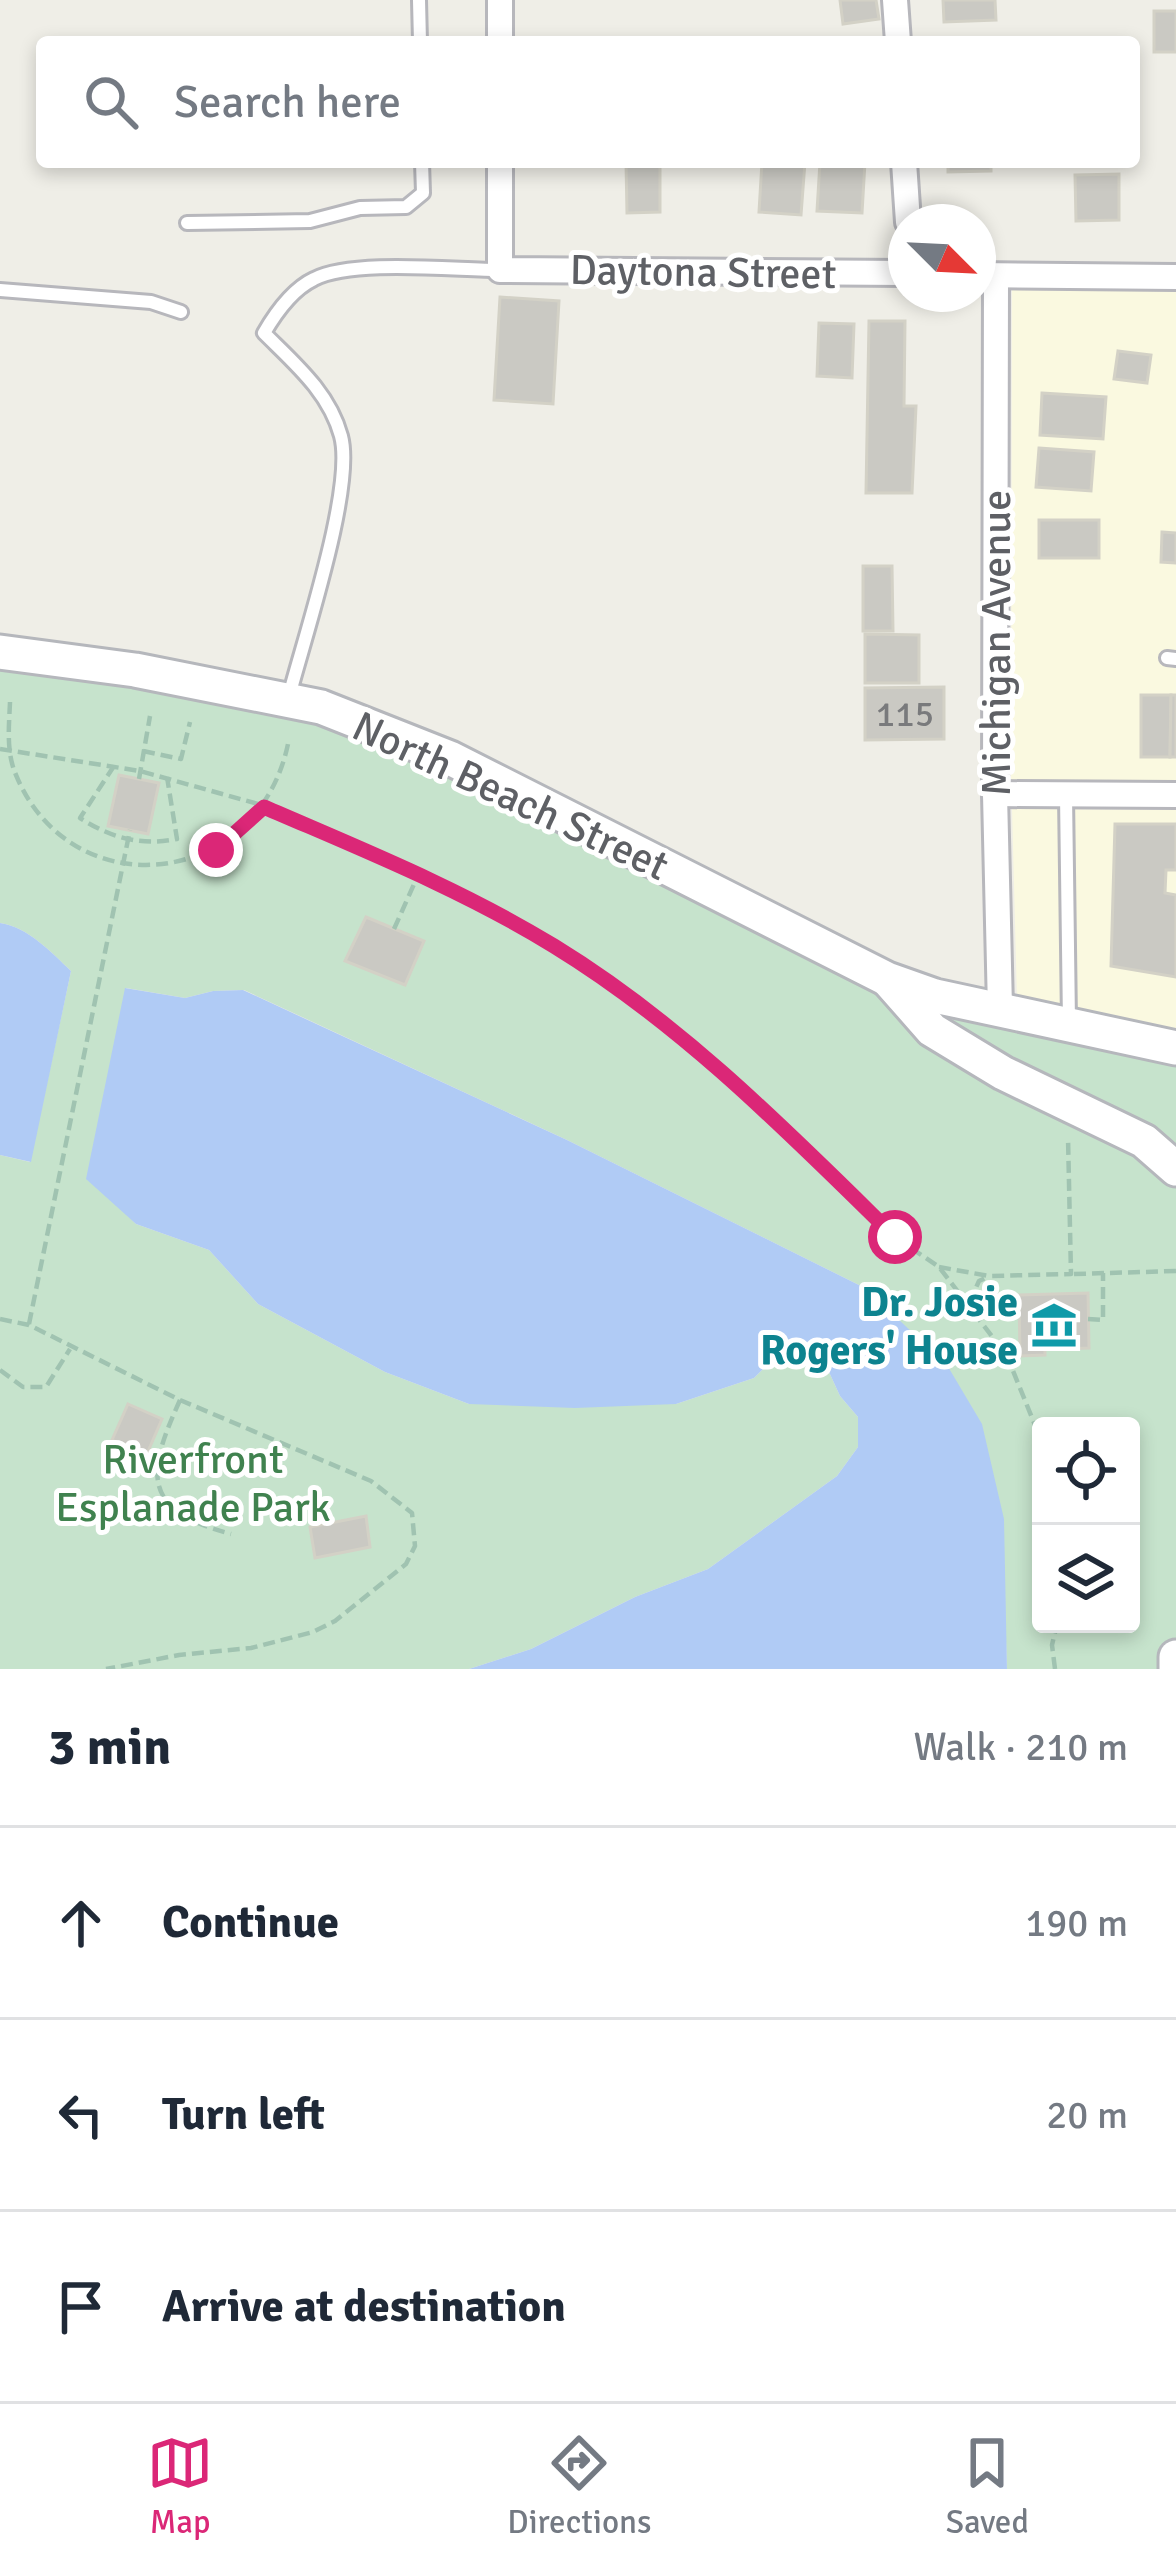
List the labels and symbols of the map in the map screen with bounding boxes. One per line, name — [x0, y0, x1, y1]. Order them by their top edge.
north arrow — [888, 204, 996, 312]
street label: Daytona Street — [569, 245, 837, 300]
street label: Michigan Avenue — [971, 490, 1022, 796]
house number: 115 — [876, 692, 934, 737]
street label: North Beach Street — [344, 701, 676, 892]
route end — [189, 823, 243, 877]
route start — [868, 1210, 922, 1264]
place label: Dr. Josie Rogers' House — [760, 1277, 1018, 1376]
museum icon: Dr. Josie Rogers' House — [1029, 1300, 1079, 1350]
park label: Riverfront Esplanade Park — [55, 1434, 331, 1533]

